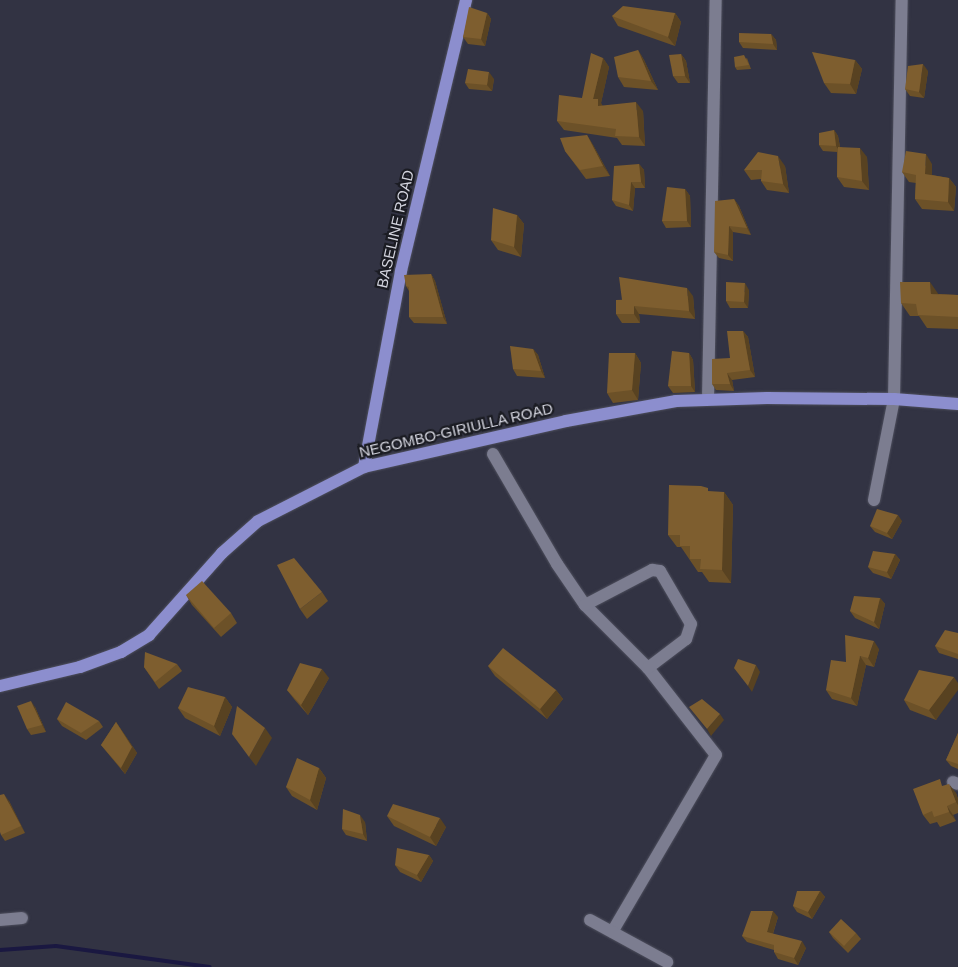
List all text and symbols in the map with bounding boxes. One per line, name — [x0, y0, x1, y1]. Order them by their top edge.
street label: BASELINE ROAD — [373, 168, 417, 290]
street label: NEGOMBO-GIRIULLA ROAD — [357, 399, 555, 461]

